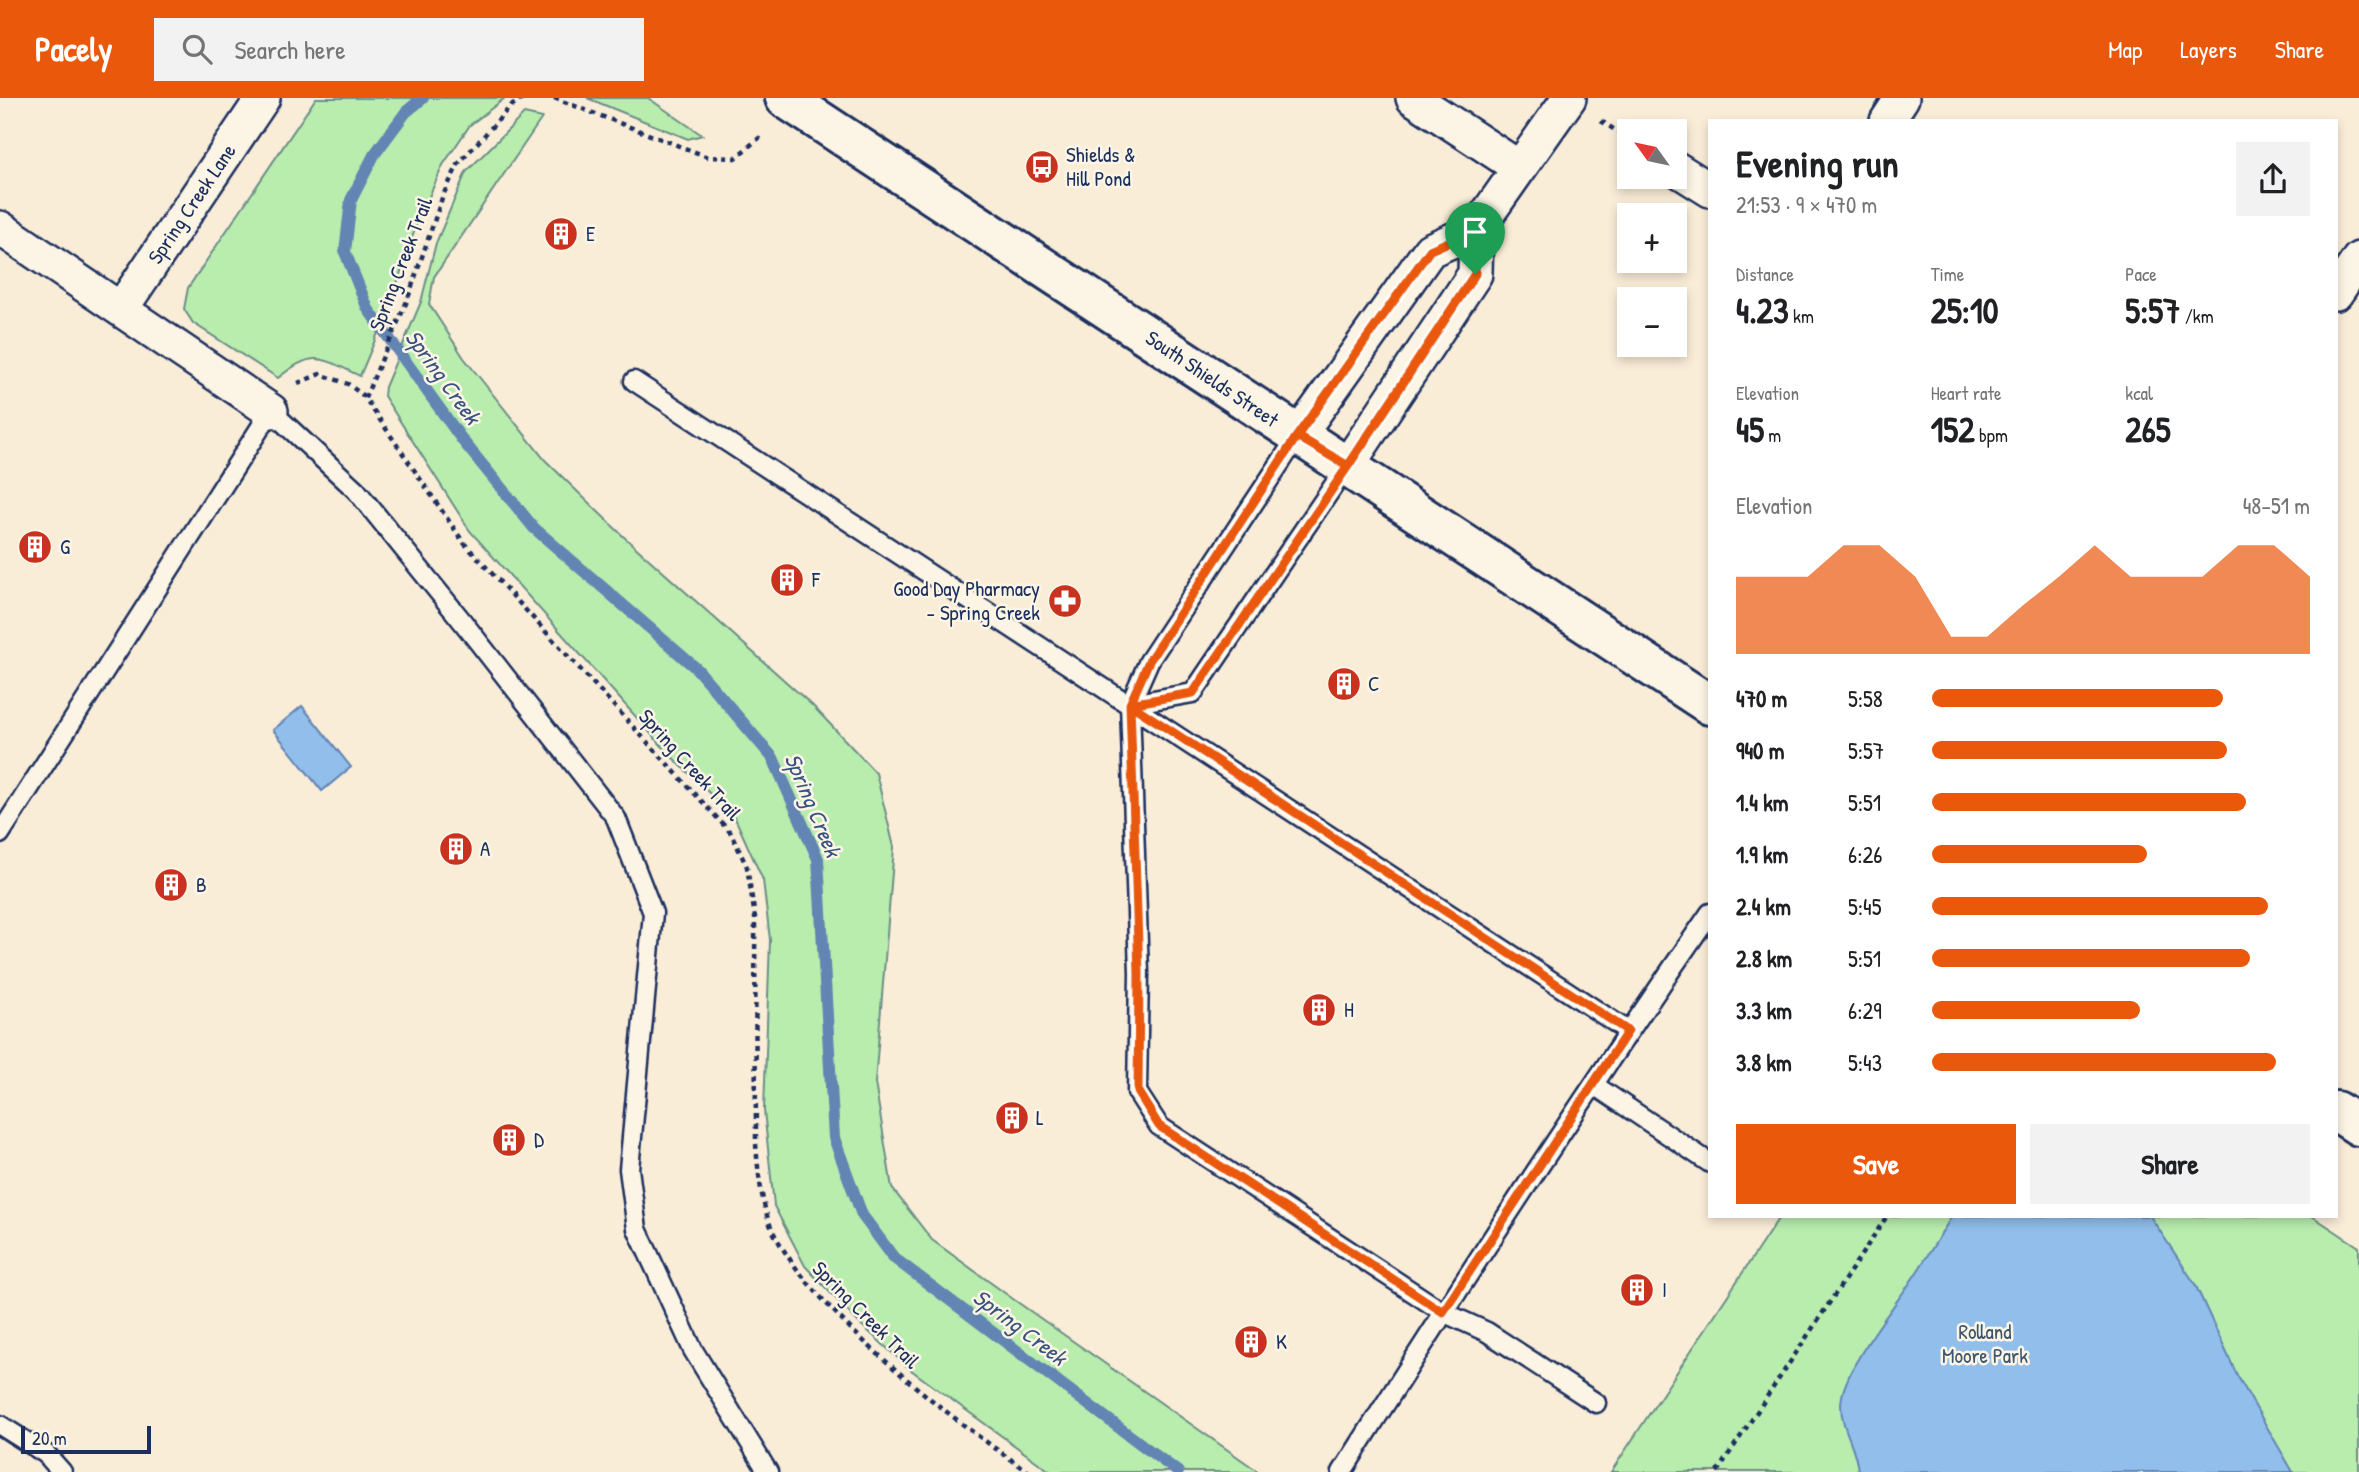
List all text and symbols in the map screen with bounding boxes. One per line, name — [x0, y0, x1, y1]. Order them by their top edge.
search box — [154, 18, 644, 81]
text: Pacely — [35, 27, 112, 71]
icon: search — [178, 30, 216, 68]
text: Search here — [234, 32, 346, 67]
text: Map — [2108, 33, 2142, 65]
text: Layers — [2180, 33, 2237, 65]
text: Share — [2275, 33, 2324, 65]
north arrow — [1617, 119, 1687, 189]
map controls — [1617, 119, 1687, 357]
text: Evening run — [1736, 137, 1899, 189]
street label: Spring Creek Lane — [141, 138, 242, 269]
place label: Shields & Hill Pond — [1066, 140, 1135, 193]
button: share — [2236, 142, 2310, 216]
bus stop icon: Shields & Hill Pond — [1023, 148, 1061, 186]
text: 21:53 · 9 × 470 m — [1736, 189, 1877, 220]
street label: Spring Creek Trail — [362, 192, 440, 335]
pin — [1445, 202, 1505, 274]
button: + — [1617, 203, 1687, 273]
icon: arrive — [1456, 213, 1494, 251]
building icon: E — [542, 215, 580, 253]
place label: E — [586, 219, 595, 248]
text: Distance — [1736, 261, 1794, 287]
text: Time — [1931, 261, 1964, 287]
text: Pace — [2125, 261, 2157, 287]
button: − — [1617, 287, 1687, 357]
text: 4.23 — [1736, 287, 1789, 334]
text: 25:10 — [1931, 287, 1998, 334]
text: 5:57 — [2125, 287, 2180, 334]
text: km — [1789, 303, 1814, 329]
text: /km — [2180, 303, 2214, 329]
water label: Spring Creek — [398, 323, 490, 433]
street label: South Shields Street — [1140, 323, 1285, 434]
text: Elevation — [1736, 380, 1799, 406]
text: Heart rate — [1931, 380, 2002, 406]
text: kcal — [2125, 380, 2153, 406]
text: 45 — [1736, 406, 1764, 453]
text: 152 — [1931, 406, 1975, 453]
text: 265 — [2125, 406, 2170, 453]
text: m — [1764, 422, 1781, 448]
text: bpm — [1975, 422, 2008, 448]
text: Elevation — [1736, 490, 1812, 521]
text: 48–51 m — [2243, 490, 2310, 521]
building icon: G — [16, 528, 54, 566]
place label: G — [60, 532, 70, 561]
building icon: F — [768, 561, 806, 599]
place label: F — [811, 565, 821, 594]
place label: Good Day Pharmacy - Spring Creek — [893, 574, 1040, 627]
pharmacy icon: Good Day Pharmacy - Spring Creek — [1046, 582, 1084, 620]
building icon: C — [1325, 665, 1363, 703]
place label: C — [1368, 669, 1380, 698]
text: 470 m — [1736, 683, 1787, 714]
text: 5:58 — [1848, 683, 1883, 714]
street label: Spring Creek Trail — [632, 702, 749, 827]
text: 940 m — [1736, 735, 1784, 766]
text: 5:57 — [1848, 735, 1884, 766]
water label: Spring Creek — [777, 748, 850, 864]
text: 1.4 km — [1736, 787, 1788, 818]
text: 5:51 — [1848, 787, 1881, 818]
building icon: A — [437, 830, 475, 868]
place label: A — [480, 834, 490, 863]
text: 1.9 km — [1736, 839, 1788, 870]
text: 6:26 — [1848, 839, 1882, 870]
building icon: B — [152, 866, 190, 904]
place label: B — [196, 870, 207, 899]
text: 2.4 km — [1736, 891, 1791, 922]
text: 5:45 — [1848, 891, 1881, 922]
text: 2.8 km — [1736, 943, 1792, 974]
text: 5:51 — [1848, 943, 1881, 974]
building icon: H — [1300, 991, 1338, 1029]
place label: H — [1344, 995, 1354, 1024]
text: 3.3 km — [1736, 995, 1792, 1026]
text: 6:29 — [1848, 995, 1882, 1026]
text: 3.8 km — [1736, 1047, 1792, 1078]
text: 5:43 — [1848, 1047, 1882, 1078]
building icon: L — [993, 1099, 1031, 1137]
place label: L — [1036, 1103, 1044, 1132]
building icon: D — [490, 1121, 528, 1159]
button: Save — [1736, 1124, 2016, 1204]
button: Share — [2030, 1124, 2310, 1204]
place label: D — [534, 1125, 544, 1154]
street label: Spring Creek Trail — [806, 1254, 927, 1375]
building icon: I — [1618, 1271, 1656, 1309]
place label: I — [1662, 1275, 1667, 1304]
water label: Spring Creek — [967, 1281, 1075, 1374]
park label: Rolland Moore Park — [1942, 1317, 2028, 1370]
building icon: K — [1232, 1323, 1270, 1361]
place label: K — [1276, 1327, 1287, 1356]
scale bar — [21, 1423, 150, 1455]
text: 20 m — [32, 1425, 67, 1451]

